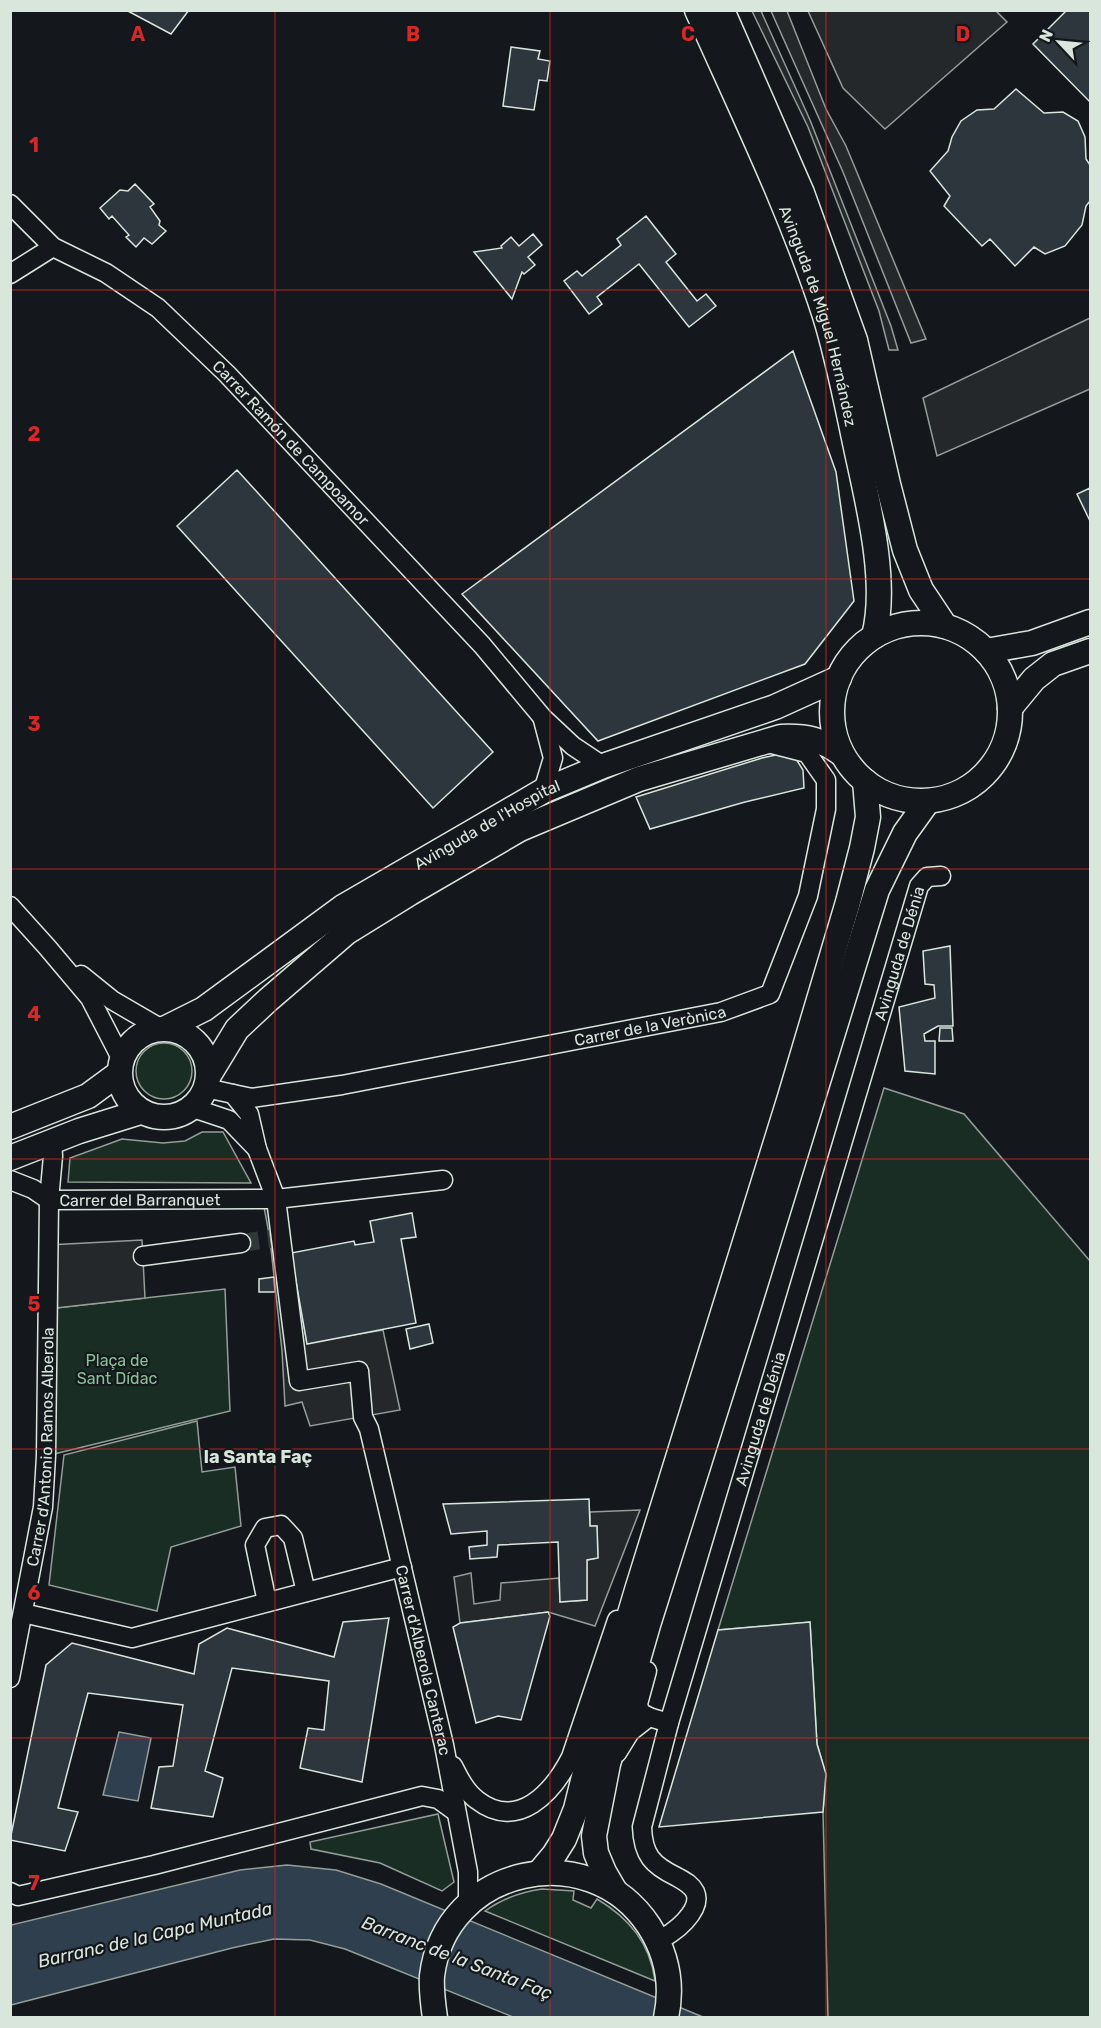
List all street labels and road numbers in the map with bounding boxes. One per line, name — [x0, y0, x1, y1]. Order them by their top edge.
street label: Avinguda de Miguel Hernández — [775, 203, 861, 428]
street label: Carrer Ramón de Campoamor — [209, 356, 374, 529]
street label: Avinguda de l'Hospital — [410, 775, 563, 873]
street label: Avinguda de Dénia — [870, 884, 928, 1022]
street label: Carrer de la Verònica — [573, 1002, 729, 1050]
street label: Carrer del Barranquet — [59, 1190, 220, 1209]
street label: Carrer d'Antonio Ramos Alberola — [22, 1327, 57, 1568]
street label: Avinguda de Dénia — [731, 1349, 789, 1488]
street label: Carrer d'Alberola Canterac — [392, 1563, 455, 1757]

